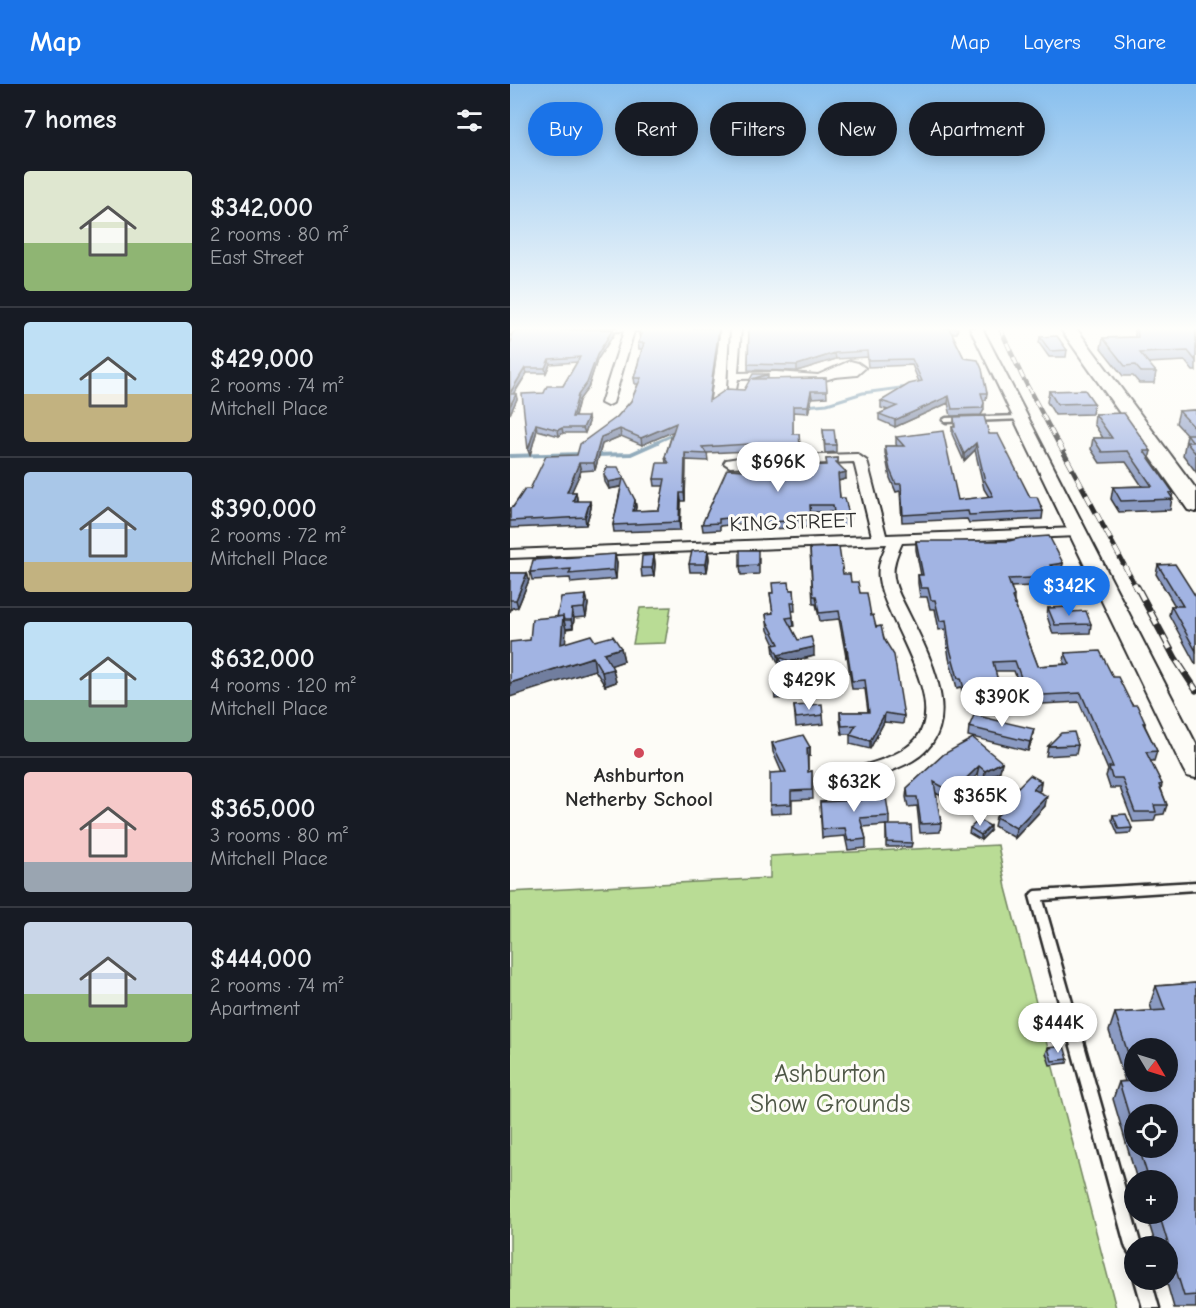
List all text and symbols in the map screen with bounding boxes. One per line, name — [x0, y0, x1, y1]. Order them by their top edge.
text: Map — [30, 26, 81, 58]
text: Map — [951, 30, 990, 54]
text: Layers — [1023, 30, 1081, 54]
text: Share — [1114, 30, 1166, 54]
chip: Buy — [528, 102, 603, 156]
chip: Rent — [615, 102, 698, 156]
chip: Filters — [710, 102, 806, 156]
chip: New — [818, 102, 897, 156]
chip: Apartment — [909, 102, 1045, 156]
icon: filters — [453, 104, 486, 137]
text: 7 homes — [24, 105, 117, 135]
text: $342,000 — [210, 193, 313, 223]
icon: home — [72, 195, 144, 267]
text: 2 rooms · 80 m² — [210, 223, 348, 246]
text: East Street — [210, 246, 303, 269]
text: $429,000 — [210, 344, 314, 374]
icon: home — [72, 346, 144, 418]
text: 2 rooms · 74 m² — [210, 374, 343, 397]
text: Mitchell Place — [210, 397, 328, 420]
pin: $696K — [736, 442, 820, 493]
text: $696K — [751, 450, 805, 473]
text: $390,000 — [210, 494, 317, 524]
icon: home — [72, 496, 144, 568]
street label: KING STREET — [729, 508, 857, 536]
text: 2 rooms · 72 m² — [210, 524, 346, 547]
text: Mitchell Place — [210, 547, 328, 570]
pin: $342K — [1027, 566, 1111, 617]
text: $342K — [1043, 574, 1095, 597]
text: $632,000 — [210, 644, 315, 674]
icon: home — [72, 646, 144, 718]
pin: $429K — [767, 660, 851, 711]
text: $429K — [782, 668, 836, 691]
text: 4 rooms · 120 m² — [210, 674, 356, 697]
pin: $390K — [960, 677, 1044, 728]
text: $390K — [974, 685, 1030, 708]
text: Mitchell Place — [210, 697, 328, 720]
marker: Ashburton Netherby School — [632, 746, 646, 760]
pin: $632K — [812, 762, 896, 813]
place label: Ashburton Netherby School — [565, 763, 713, 811]
text: $632K — [827, 770, 881, 793]
pin: $365K — [938, 776, 1022, 827]
text: $365K — [953, 784, 1007, 807]
text: $365,000 — [210, 794, 315, 824]
icon: home — [72, 796, 144, 868]
text: 3 rooms · 80 m² — [210, 824, 348, 847]
text: Mitchell Place — [210, 847, 328, 870]
text: $444,000 — [210, 944, 312, 974]
icon: home — [72, 946, 144, 1018]
text: 2 rooms · 74 m² — [210, 974, 343, 997]
text: Apartment — [210, 997, 300, 1020]
pin: $444K — [1016, 1003, 1100, 1054]
text: $444K — [1032, 1011, 1084, 1034]
north arrow — [1124, 1038, 1178, 1092]
map controls — [1124, 1038, 1178, 1290]
park label: Ashburton Show Grounds — [750, 1059, 910, 1119]
button: locate — [1124, 1104, 1178, 1158]
button: + — [1124, 1170, 1178, 1224]
button: − — [1124, 1236, 1178, 1290]

